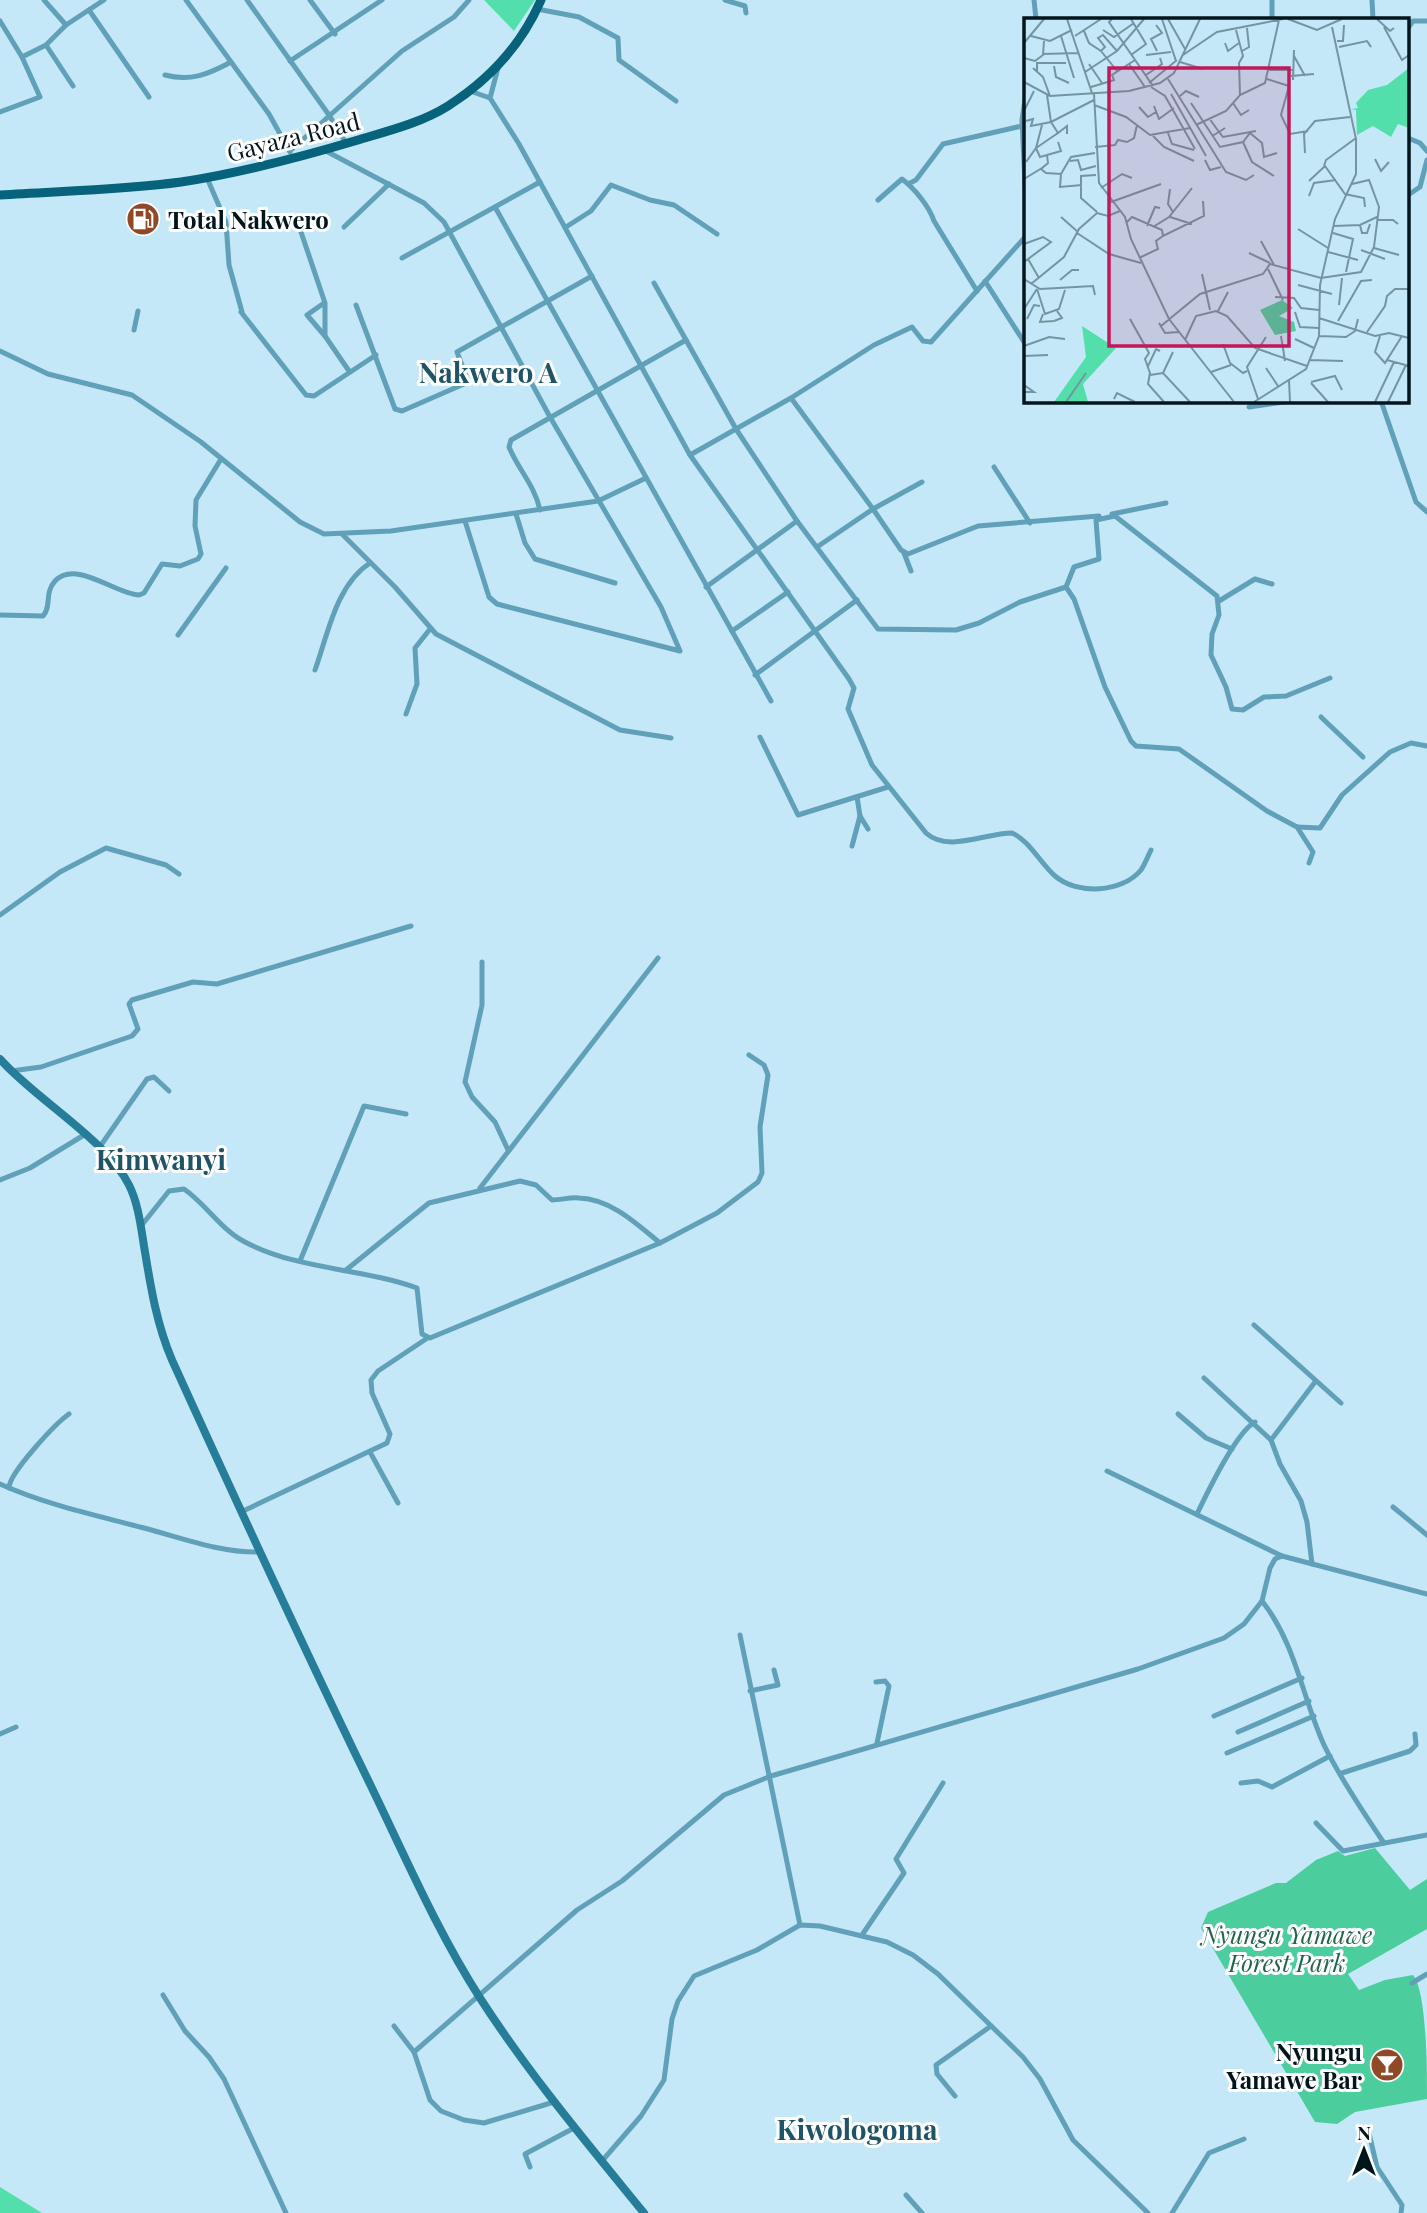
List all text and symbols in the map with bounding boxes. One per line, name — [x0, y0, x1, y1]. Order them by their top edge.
inset map — [1024, 18, 1410, 402]
street label: Gayaza Road — [223, 104, 363, 168]
fuel station icon: Total Nakwero — [124, 200, 162, 238]
place label: Total Nakwero — [168, 203, 329, 235]
district label: Nakwero A — [419, 353, 558, 390]
district label: Kimwanyi — [96, 1140, 226, 1177]
park label: Nyungu Yamawe Forest Park — [1200, 1918, 1372, 1978]
place label: Nyungu Yamawe Bar — [1225, 2035, 1363, 2095]
bar icon: Nyungu Yamawe Bar — [1368, 2046, 1406, 2084]
district label: Kiwologoma — [777, 2110, 938, 2147]
north arrow — [1329, 2115, 1399, 2185]
text: N — [1357, 2119, 1371, 2145]

